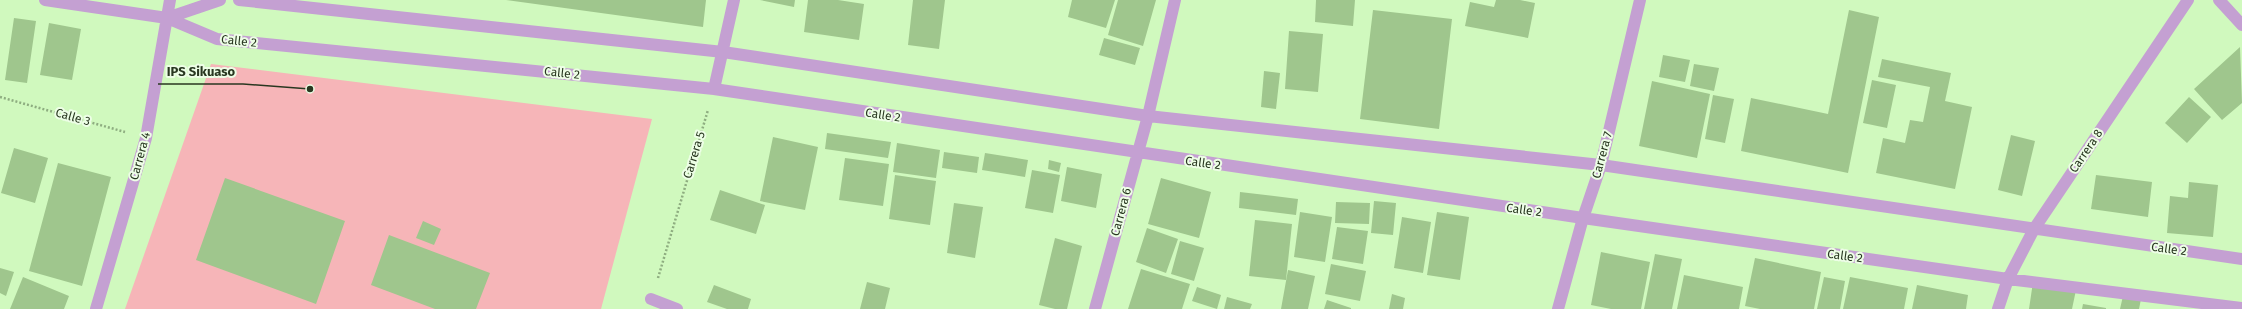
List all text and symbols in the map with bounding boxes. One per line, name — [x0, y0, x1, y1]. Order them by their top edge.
street label: Calle 2 — [221, 32, 258, 50]
callout: IPS Sikuaso — [158, 59, 243, 84]
text: IPS Sikuaso — [167, 64, 236, 79]
street label: Calle 2 — [544, 64, 581, 82]
street label: Calle 3 — [54, 105, 92, 129]
street label: Calle 2 — [864, 105, 902, 125]
street label: Carrera 8 — [2066, 126, 2106, 175]
street label: Carrera 4 — [127, 130, 153, 181]
street label: Carrera 5 — [680, 130, 708, 180]
street label: Carrera 7 — [1589, 130, 1615, 180]
street label: Calle 2 — [1184, 154, 1222, 172]
street label: Carrera 6 — [1108, 187, 1134, 237]
street label: Calle 2 — [1505, 201, 1543, 219]
street label: Calle 2 — [2150, 240, 2188, 258]
street label: Calle 2 — [1826, 247, 1864, 265]

